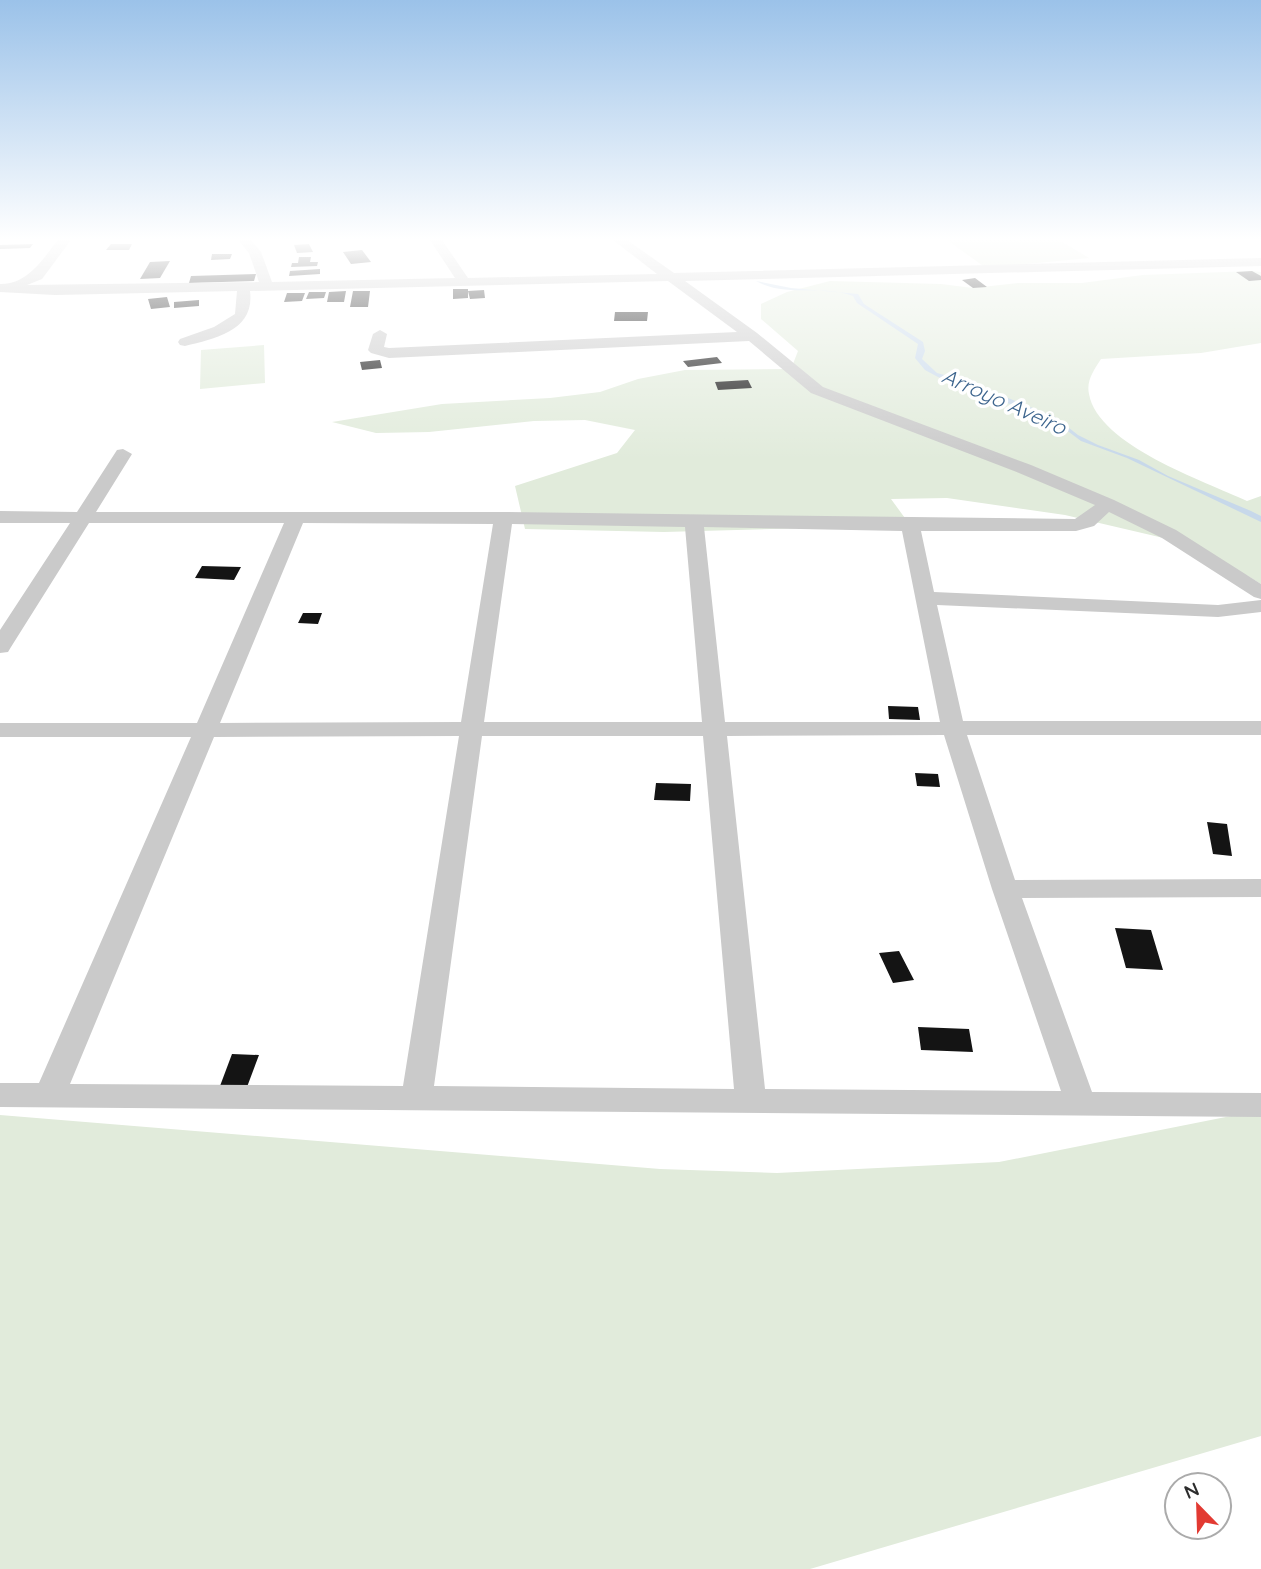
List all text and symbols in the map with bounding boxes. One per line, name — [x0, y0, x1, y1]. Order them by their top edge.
water label: Arroyo Aveiro — [938, 362, 1072, 441]
north arrow — [1163, 1471, 1233, 1541]
text: N — [1180, 1477, 1202, 1504]

